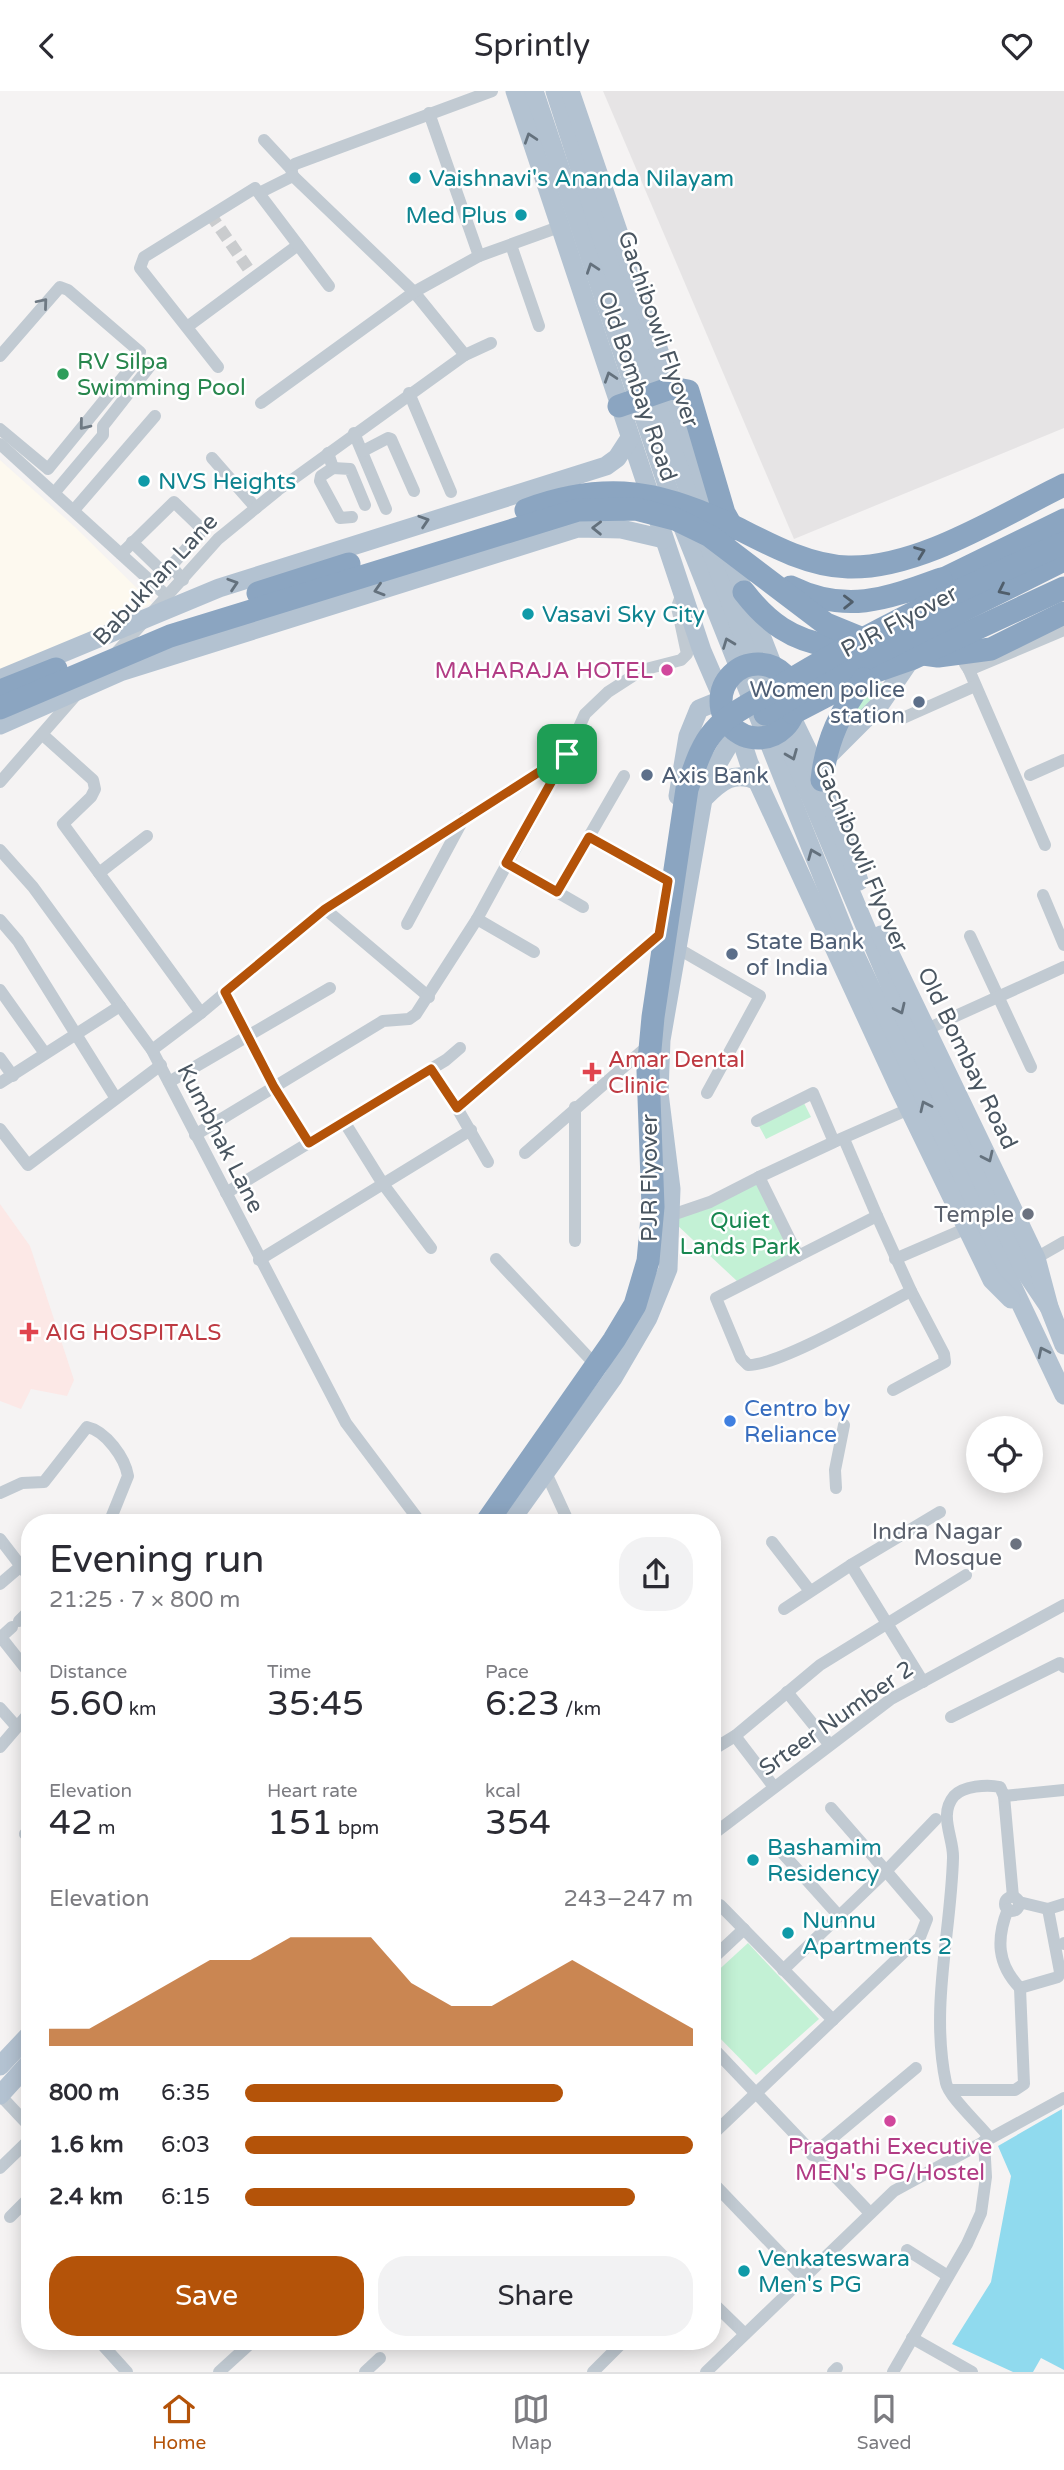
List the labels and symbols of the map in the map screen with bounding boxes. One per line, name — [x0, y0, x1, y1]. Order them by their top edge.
one-way arrow — [524, 132, 538, 145]
place label: Vaishnavi's Ananda Nilayam — [429, 165, 734, 193]
marker: Vaishnavi's Ananda Nilayam — [407, 170, 423, 186]
place label: Med Plus — [406, 202, 507, 230]
marker: Med Plus — [513, 207, 529, 223]
street label: Gachibowli Flyover — [611, 227, 705, 431]
one-way arrow — [586, 262, 600, 274]
street label: Old Bombay Road — [591, 288, 683, 485]
one-way arrow — [35, 298, 47, 311]
place label: RV Silpa Swimming Pool — [77, 348, 246, 402]
marker: RV Silpa Swimming Pool — [55, 366, 71, 382]
one-way arrow — [603, 372, 618, 384]
one-way arrow — [80, 418, 93, 430]
place label: NVS Heights — [158, 468, 296, 496]
marker: NVS Heights — [136, 473, 152, 489]
street label: Babukhan Lane — [88, 508, 224, 651]
one-way arrow — [418, 515, 430, 529]
one-way arrow — [592, 520, 602, 536]
one-way arrow — [914, 547, 926, 561]
one-way arrow — [226, 578, 238, 592]
street label: PJR Flyover — [836, 579, 963, 664]
one-way arrow — [374, 582, 386, 597]
one-way arrow — [998, 582, 1010, 596]
one-way arrow — [843, 594, 854, 609]
place label: Vasavi Sky City — [542, 601, 705, 629]
marker: Vasavi Sky City — [520, 606, 536, 622]
one-way arrow — [723, 637, 737, 649]
place label: MAHARAJA HOTEL — [434, 657, 653, 685]
marker: MAHARAJA HOTEL — [659, 662, 675, 678]
place label: Women police station — [750, 676, 905, 730]
marker: Women police station — [911, 694, 927, 710]
pin — [537, 724, 597, 784]
one-way arrow — [784, 748, 798, 760]
street label: Gachibowli Flyover — [808, 756, 914, 957]
place label: Axis Bank — [661, 762, 769, 790]
marker: Axis Bank — [639, 767, 655, 783]
one-way arrow — [808, 848, 822, 860]
place label: State Bank of India — [746, 928, 864, 982]
marker: State Bank of India — [724, 946, 740, 962]
street label: Old Bombay Road — [911, 963, 1023, 1154]
one-way arrow — [892, 1002, 906, 1014]
place label: Amar Dental Clinic — [608, 1046, 745, 1100]
street label: Kumbhak Lane — [170, 1059, 270, 1218]
marker: Amar Dental Clinic — [582, 1062, 602, 1082]
one-way arrow — [920, 1101, 934, 1113]
street label: PJR Flyover — [636, 1114, 664, 1242]
one-way arrow — [980, 1150, 994, 1162]
place label: Temple — [934, 1201, 1014, 1229]
marker: Temple — [1020, 1206, 1036, 1222]
park label: Quiet Lands Park — [680, 1207, 800, 1261]
place label: AIG HOSPITALS — [45, 1319, 221, 1347]
marker: AIG HOSPITALS — [19, 1322, 39, 1342]
one-way arrow — [1037, 1347, 1051, 1359]
place label: Centro by Reliance — [744, 1395, 850, 1449]
marker: Centro by Reliance — [722, 1413, 738, 1429]
place label: Indra Nagar Mosque — [872, 1518, 1002, 1572]
marker: Indra Nagar Mosque — [1008, 1536, 1024, 1552]
street label: Srteer Number 2 — [754, 1655, 919, 1783]
place label: Bashamim Residency — [767, 1834, 882, 1888]
marker: Bashamim Residency — [745, 1852, 761, 1868]
place label: Nunnu Apartments 2 — [802, 1907, 952, 1961]
marker: Nunnu Apartments 2 — [780, 1925, 796, 1941]
marker: Pragathi Executive MEN's PG/Hostel — [882, 2113, 898, 2129]
place label: Pragathi Executive MEN's PG/Hostel — [788, 2133, 992, 2187]
place label: Venkateswara Men's PG — [758, 2245, 910, 2299]
marker: Venkateswara Men's PG — [736, 2263, 752, 2279]

